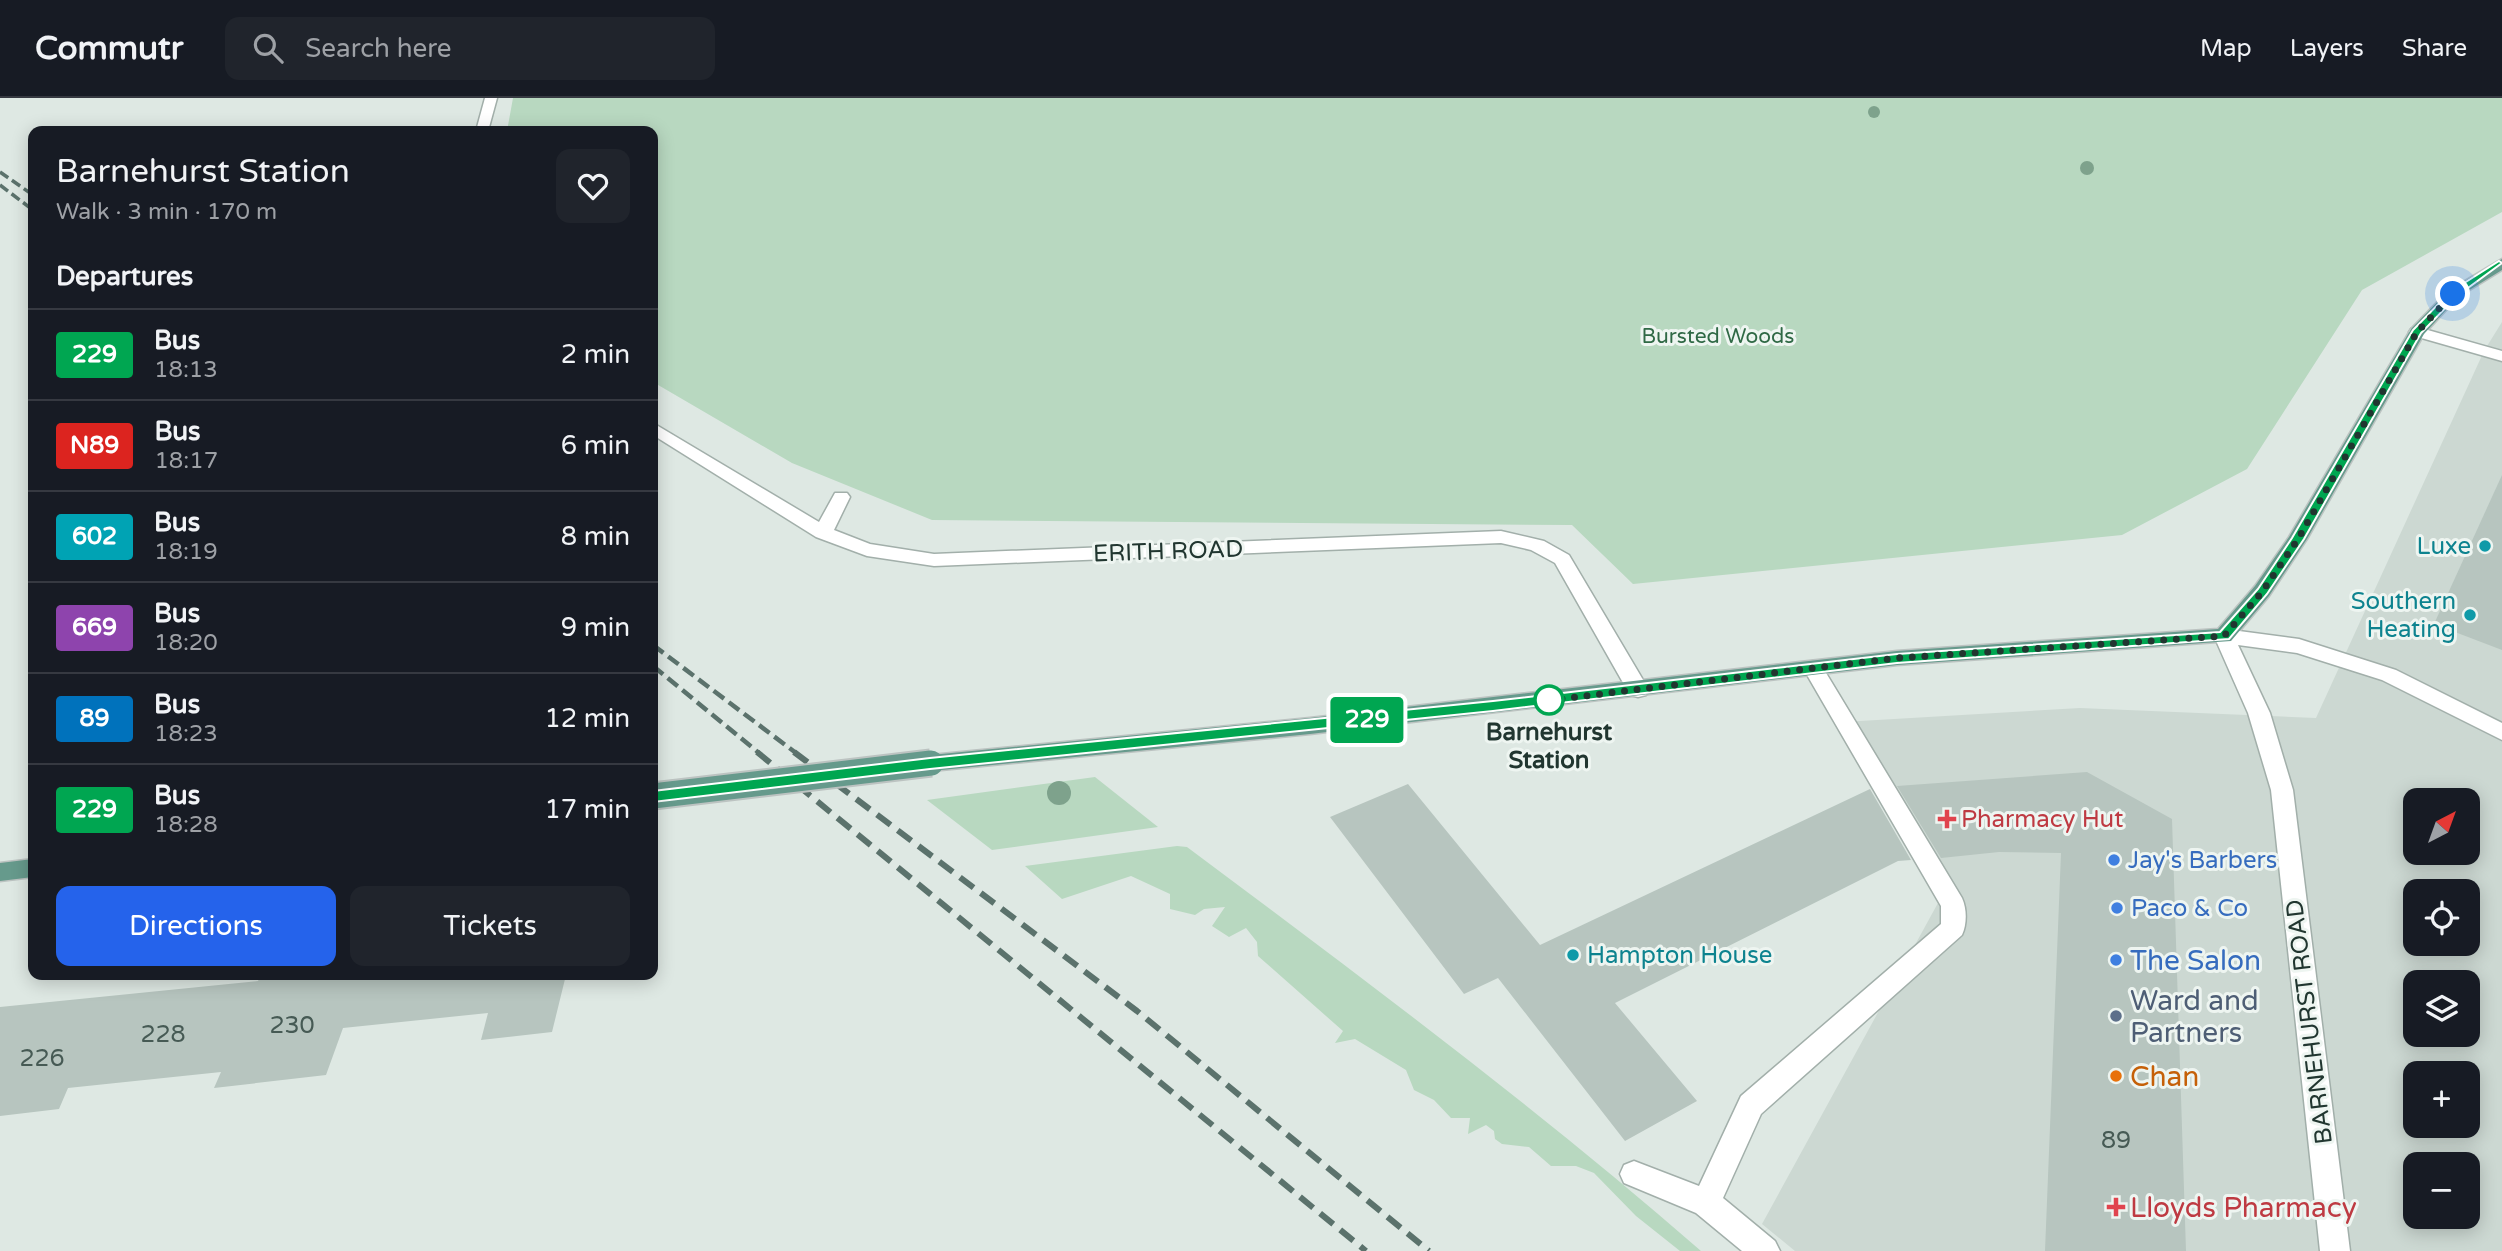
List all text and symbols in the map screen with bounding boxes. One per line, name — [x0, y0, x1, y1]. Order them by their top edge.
search box — [225, 17, 715, 80]
text: Commutr — [35, 29, 183, 68]
icon: search — [249, 29, 287, 67]
text: Search here — [305, 33, 451, 64]
text: Map — [2200, 34, 2252, 63]
text: Layers — [2290, 34, 2364, 63]
text: Share — [2402, 34, 2467, 63]
button: heart — [556, 149, 630, 223]
text: Barnehurst Station — [56, 152, 350, 191]
text: Walk · 3 min · 170 m — [56, 198, 277, 226]
text: Departures — [56, 261, 193, 292]
your location — [2435, 276, 2470, 311]
park label: Bursted Woods — [1642, 324, 1794, 349]
text: Bus — [154, 325, 200, 356]
text: 2 min — [561, 339, 630, 370]
text: 229 — [72, 340, 117, 369]
text: 18:13 — [154, 356, 218, 384]
text: Bus — [154, 416, 201, 447]
text: 6 min — [561, 430, 630, 461]
text: N89 — [70, 431, 119, 460]
text: 18:17 — [154, 447, 218, 475]
text: Bus — [154, 507, 200, 538]
text: 8 min — [561, 521, 630, 552]
text: 602 — [72, 522, 117, 551]
place label: Luxe — [2417, 532, 2471, 561]
street label: ERITH ROAD — [1092, 534, 1244, 569]
text: 18:19 — [154, 538, 218, 566]
marker: Luxe — [2477, 538, 2493, 554]
place label: Southern Heating — [2351, 587, 2456, 644]
text: Bus — [154, 598, 200, 629]
marker: Southern Heating — [2462, 607, 2478, 623]
text: 9 min — [561, 612, 630, 643]
text: 669 — [72, 613, 117, 642]
text: 18:20 — [154, 629, 218, 657]
marker: Barnehurst Station — [1534, 685, 1564, 715]
text: Bus — [154, 689, 200, 720]
line badge: 229 — [1327, 697, 1407, 743]
text: 12 min — [544, 703, 630, 734]
text: 89 — [79, 704, 110, 733]
text: 229 — [1344, 705, 1390, 734]
place label: Barnehurst Station — [1486, 718, 1613, 775]
text: 18:23 — [154, 720, 218, 748]
text: Bus — [154, 780, 200, 811]
north arrow — [2403, 788, 2480, 864]
map controls — [2403, 788, 2480, 1229]
text: 17 min — [544, 794, 630, 825]
text: 229 — [72, 795, 117, 824]
place label: Pharmacy Hut — [1961, 805, 2123, 834]
text: 18:28 — [154, 811, 218, 839]
marker: Pharmacy Hut — [1939, 811, 1955, 827]
place label: Jay's Barbers — [2128, 846, 2277, 875]
marker: Jay's Barbers — [2106, 852, 2122, 868]
button: locate — [2403, 879, 2480, 956]
button: Directions — [56, 886, 336, 966]
button: Tickets — [350, 886, 630, 966]
place label: Paco & Co — [2131, 894, 2248, 923]
street label: BARNEHURST ROAD — [2280, 898, 2339, 1146]
marker: Paco & Co — [2109, 900, 2125, 916]
place label: Hampton House — [1587, 941, 1772, 970]
place label: The Salon — [2130, 944, 2261, 978]
marker: Hampton House — [1565, 947, 1581, 963]
marker: The Salon — [2108, 952, 2124, 968]
button: layers — [2403, 970, 2480, 1047]
place label: Ward and Partners — [2130, 984, 2259, 1050]
marker: Ward and Partners — [2108, 1008, 2124, 1024]
house number: 230 — [269, 1011, 315, 1040]
house number: 228 — [140, 1020, 186, 1049]
house number: 226 — [19, 1044, 65, 1073]
place label: Chan — [2130, 1060, 2199, 1094]
button: + — [2403, 1061, 2480, 1138]
marker: Chan — [2108, 1068, 2124, 1084]
house number: 89 — [2101, 1126, 2131, 1155]
button: − — [2403, 1152, 2480, 1229]
place label: Lloyds Pharmacy — [2130, 1191, 2357, 1225]
marker: Lloyds Pharmacy — [2108, 1199, 2124, 1215]

